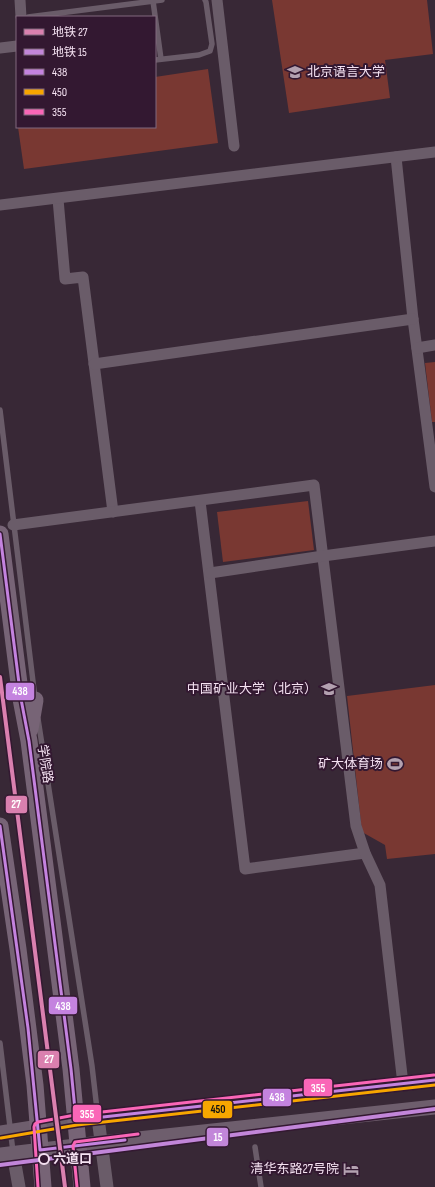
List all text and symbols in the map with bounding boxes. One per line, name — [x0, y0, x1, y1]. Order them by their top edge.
legend — [16, 16, 156, 128]
text: 地铁 27 — [52, 25, 88, 40]
text: 地铁 15 — [52, 45, 87, 60]
school or university icon: 北京语言大学 — [286, 63, 304, 81]
place label: 北京语言大学 — [307, 64, 385, 80]
text: 438 — [52, 65, 67, 80]
text: 450 — [52, 85, 67, 100]
text: 355 — [52, 105, 67, 120]
school or university icon: 中国矿业大学（北京） — [320, 680, 338, 698]
place label: 中国矿业大学（北京） — [187, 681, 317, 697]
line badge: 438 — [5, 682, 35, 701]
text: 438 — [12, 685, 28, 698]
street label: 学院路 — [34, 743, 56, 785]
sports icon: 矿大体育场 — [386, 755, 404, 773]
place label: 矿大体育场 — [318, 756, 383, 772]
line badge: 27 — [5, 795, 28, 814]
text: 27 — [11, 798, 21, 811]
line badge: 438 — [48, 996, 78, 1015]
text: 438 — [55, 1000, 71, 1013]
line badge: 27 — [37, 1050, 60, 1069]
text: 27 — [44, 1053, 54, 1066]
line badge: 355 — [303, 1078, 333, 1097]
text: 355 — [311, 1082, 325, 1095]
line badge: 438 — [262, 1088, 292, 1107]
text: 438 — [269, 1091, 285, 1104]
line badge: 450 — [202, 1100, 233, 1119]
text: 450 — [210, 1103, 226, 1116]
line badge: 355 — [72, 1104, 102, 1123]
text: 355 — [80, 1108, 94, 1121]
line badge: 15 — [206, 1127, 229, 1147]
text: 15 — [213, 1131, 223, 1144]
place label: 六道口 — [53, 1151, 92, 1167]
marker: 六道口 — [38, 1153, 50, 1165]
hotel icon: 清华东路27号院 — [342, 1160, 360, 1178]
place label: 清华东路27号院 — [250, 1161, 339, 1177]

